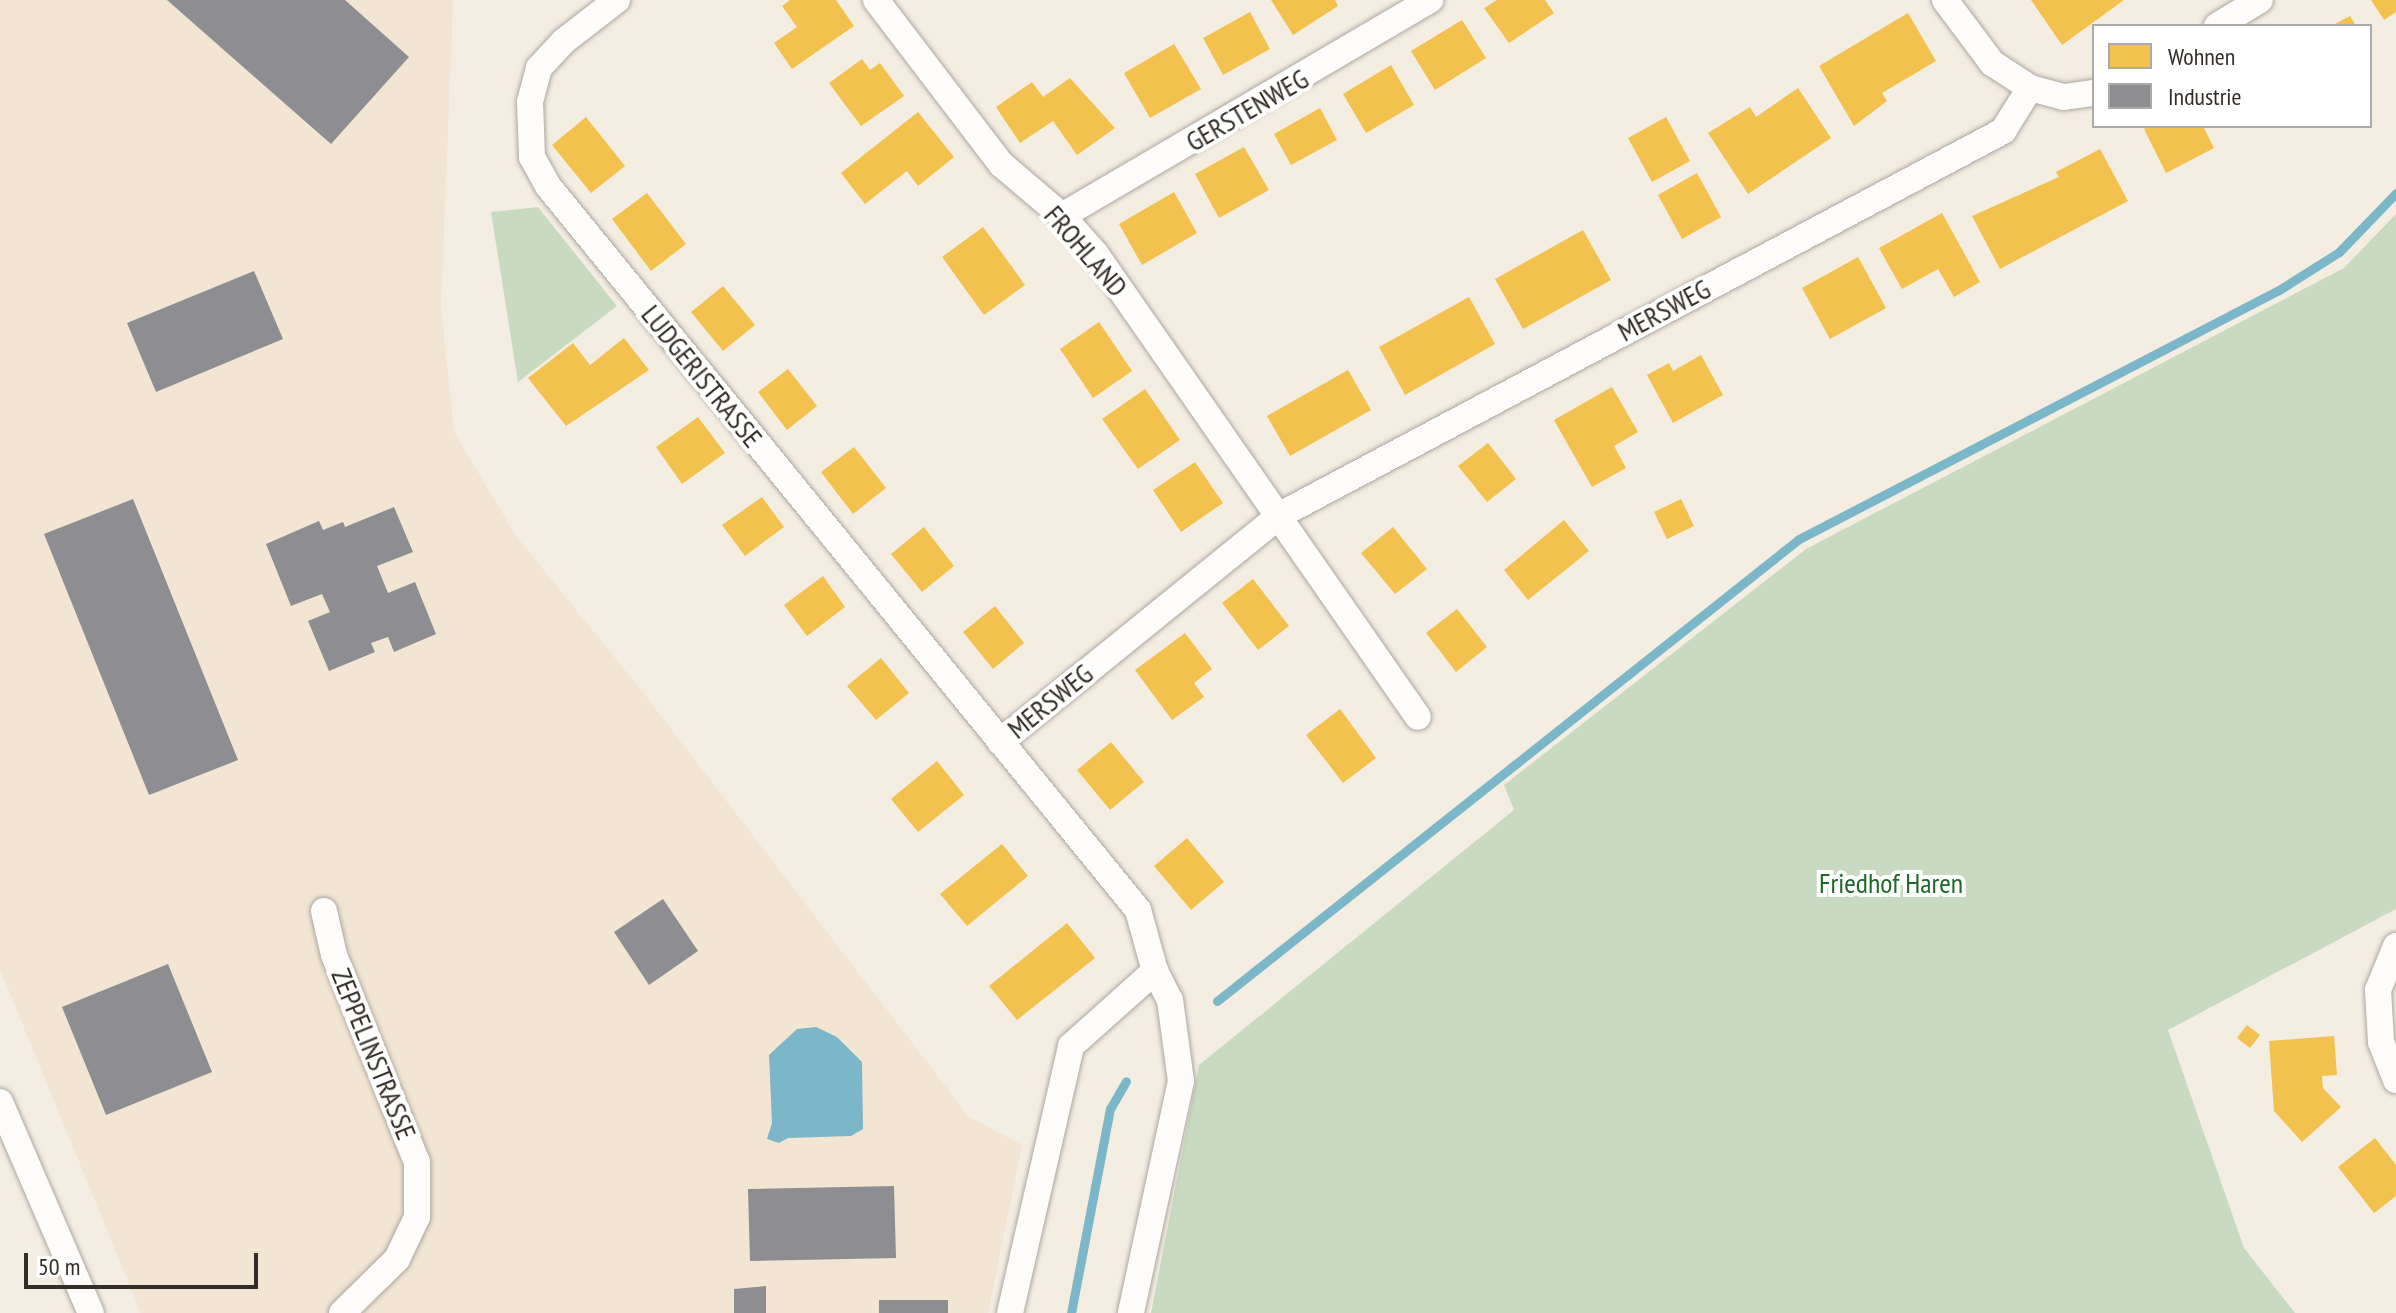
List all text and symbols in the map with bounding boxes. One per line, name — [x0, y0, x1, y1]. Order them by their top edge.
legend — [2092, 24, 2372, 128]
text: Wohnen — [2168, 41, 2235, 72]
street label: GERSTENWEG — [1180, 62, 1314, 158]
text: Industrie — [2168, 81, 2241, 112]
street label: FROHLAND — [1037, 199, 1135, 303]
street label: MERSWEG — [1612, 272, 1716, 348]
street label: LUDGERISTRASSE — [634, 298, 770, 454]
street label: MERSWEG — [1001, 657, 1099, 745]
park label: Friedhof Haren — [1819, 866, 1963, 900]
street label: ZEPPELINSTRASSE — [324, 964, 424, 1144]
scale bar — [28, 1237, 262, 1287]
text: 50 m — [38, 1251, 80, 1282]

